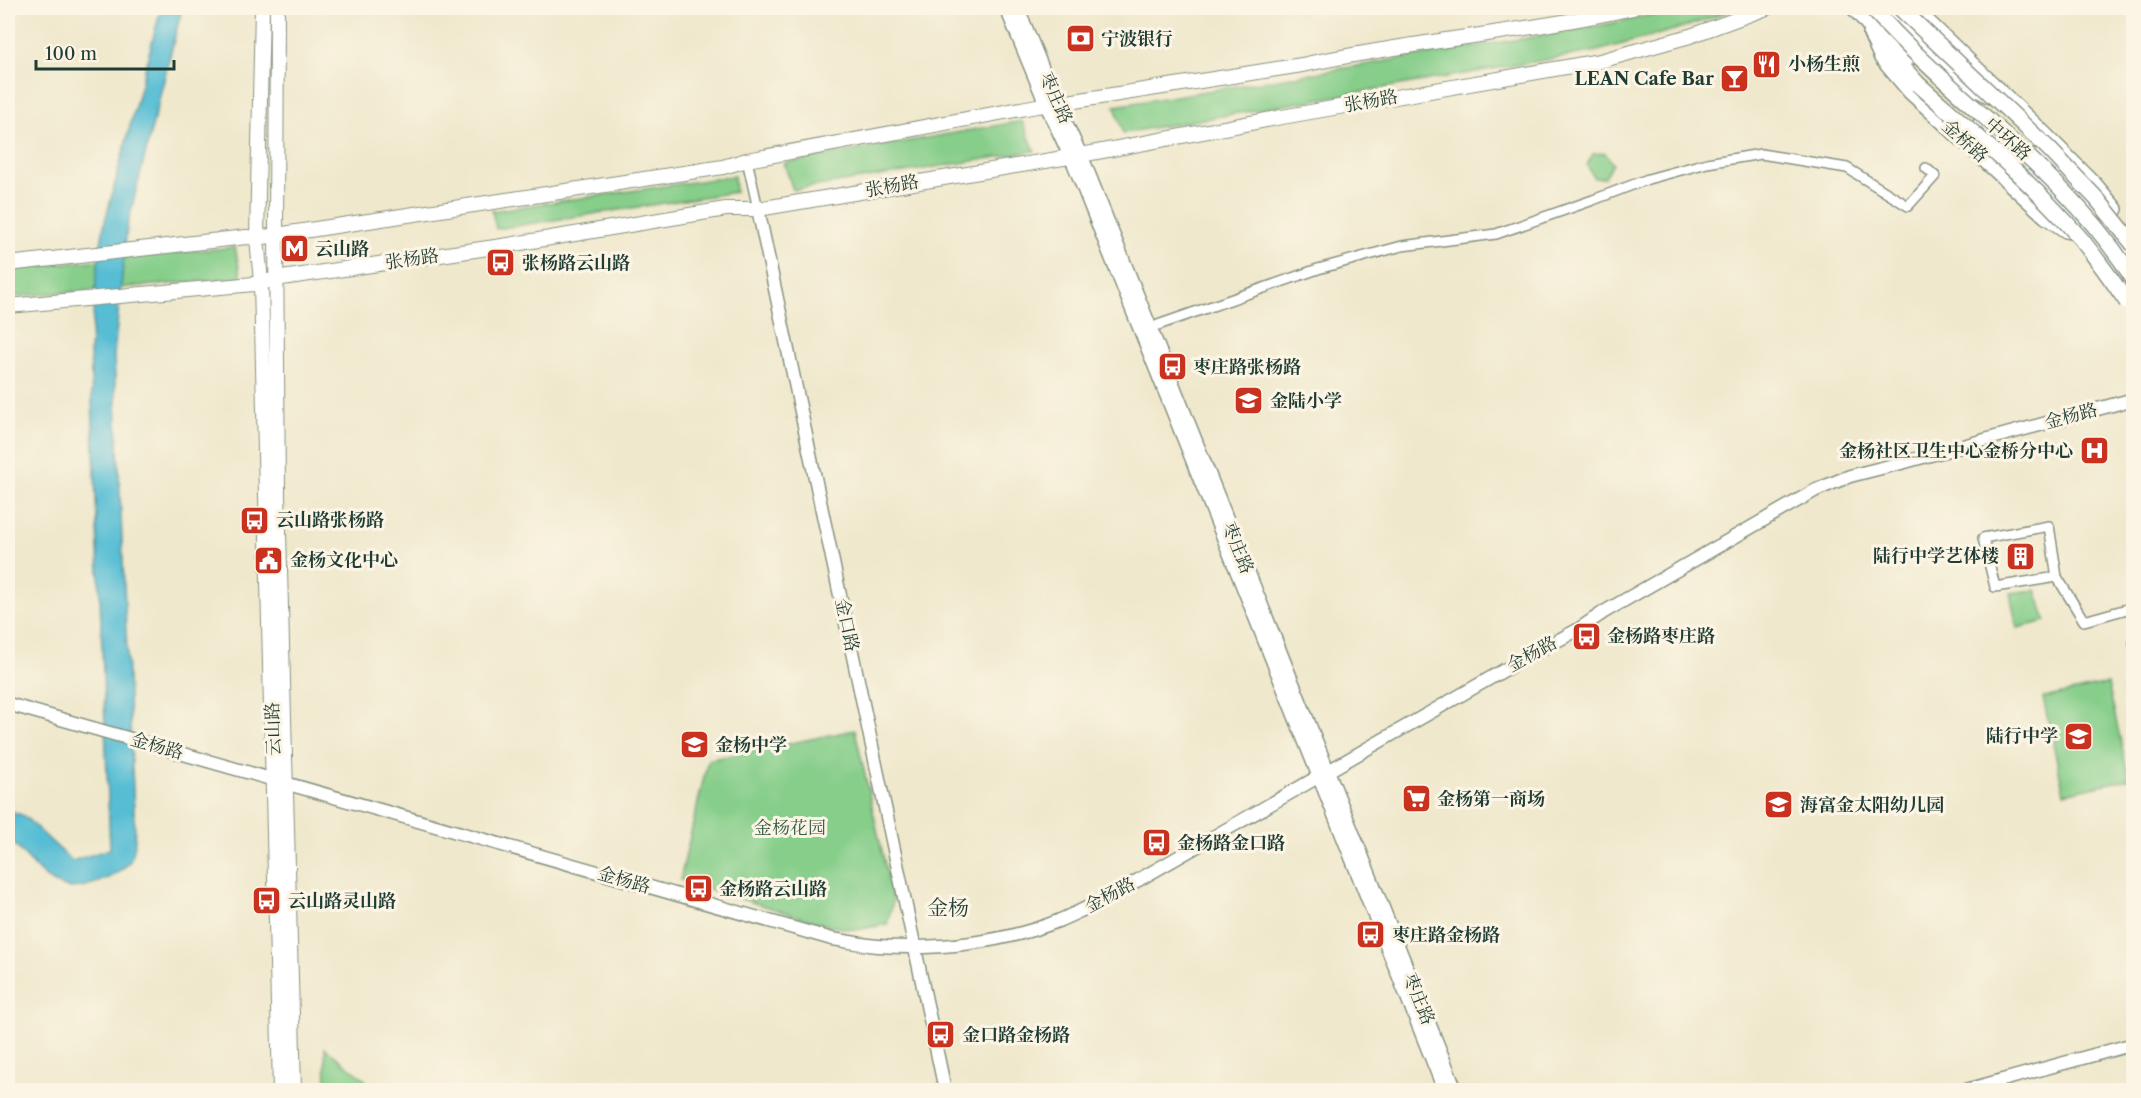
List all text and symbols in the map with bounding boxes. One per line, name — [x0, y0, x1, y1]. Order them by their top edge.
bank icon: 宁波银行 — [1064, 23, 1096, 55]
place label: 宁波银行 — [1101, 28, 1173, 50]
scale bar — [36, 33, 174, 71]
text: 100 m — [45, 43, 97, 65]
restaurant icon: 小杨生煎 — [1751, 48, 1783, 80]
place label: 小杨生煎 — [1788, 53, 1860, 75]
bar icon: LEAN Cafe Bar — [1719, 63, 1751, 95]
place label: LEAN Cafe Bar — [1574, 68, 1714, 90]
street label: 枣庄路 — [1035, 69, 1077, 127]
street label: 张杨路 — [1343, 85, 1399, 117]
street label: 中环路 — [1981, 113, 2035, 165]
street label: 金桥路 — [1938, 115, 1992, 167]
street label: 张杨路 — [864, 170, 920, 202]
metro station icon: 云山路 — [278, 233, 310, 265]
place label: 云山路 — [315, 238, 369, 260]
street label: 张杨路 — [384, 244, 440, 274]
bus stop icon: 张杨路云山路 — [485, 247, 517, 279]
place label: 张杨路云山路 — [522, 252, 630, 274]
bus stop icon: 枣庄路张杨路 — [1156, 351, 1188, 383]
place label: 枣庄路张杨路 — [1193, 356, 1301, 378]
school or university icon: 金陆小学 — [1233, 385, 1265, 417]
place label: 金陆小学 — [1270, 390, 1342, 412]
street label: 金杨路 — [2042, 398, 2100, 434]
hospital icon: 金杨社区卫生中心金桥分中心 — [2078, 435, 2110, 467]
place label: 金杨社区卫生中心金桥分中心 — [1839, 440, 2073, 462]
bus stop icon: 云山路张杨路 — [239, 504, 271, 536]
place label: 云山路张杨路 — [276, 509, 384, 531]
street label: 枣庄路 — [1218, 519, 1258, 577]
building icon: 陆行中学艺体楼 — [2004, 540, 2036, 572]
public building icon: 金杨文化中心 — [253, 544, 285, 576]
place label: 陆行中学艺体楼 — [1873, 545, 1999, 567]
place label: 金杨文化中心 — [290, 549, 398, 571]
street label: 金口路 — [831, 596, 863, 654]
bus stop icon: 金杨路枣庄路 — [1570, 620, 1602, 652]
place label: 金杨路枣庄路 — [1607, 625, 1715, 647]
street label: 金杨路 — [1503, 631, 1561, 677]
street label: 云山路 — [261, 702, 285, 756]
school or university icon: 陆行中学 — [2063, 720, 2095, 752]
place label: 陆行中学 — [1986, 725, 2058, 747]
street label: 金杨路 — [128, 728, 186, 764]
school or university icon: 金杨中学 — [678, 729, 710, 761]
place label: 金杨中学 — [715, 734, 787, 756]
supermarket icon: 金杨第一商场 — [1400, 783, 1432, 815]
place label: 金杨第一商场 — [1437, 788, 1545, 810]
school or university icon: 海富金太阳幼儿园 — [1763, 789, 1795, 821]
place label: 海富金太阳幼儿园 — [1800, 794, 1944, 816]
park label: 金杨花园 — [754, 817, 826, 839]
bus stop icon: 金杨路金口路 — [1140, 827, 1172, 859]
place label: 金杨路金口路 — [1177, 832, 1285, 854]
street label: 金杨路 — [595, 862, 653, 898]
bus stop icon: 金杨路云山路 — [682, 873, 714, 905]
street label: 金杨路 — [1081, 873, 1139, 917]
place label: 金杨路云山路 — [719, 878, 827, 900]
bus stop icon: 云山路灵山路 — [251, 885, 283, 917]
place label: 云山路灵山路 — [288, 890, 396, 912]
district label: 金杨 — [927, 895, 969, 920]
bus stop icon: 枣庄路金杨路 — [1355, 919, 1387, 951]
place label: 枣庄路金杨路 — [1392, 924, 1500, 946]
street label: 枣庄路 — [1399, 970, 1439, 1028]
bus stop icon: 金口路金杨路 — [925, 1019, 957, 1051]
place label: 金口路金杨路 — [962, 1024, 1070, 1046]

